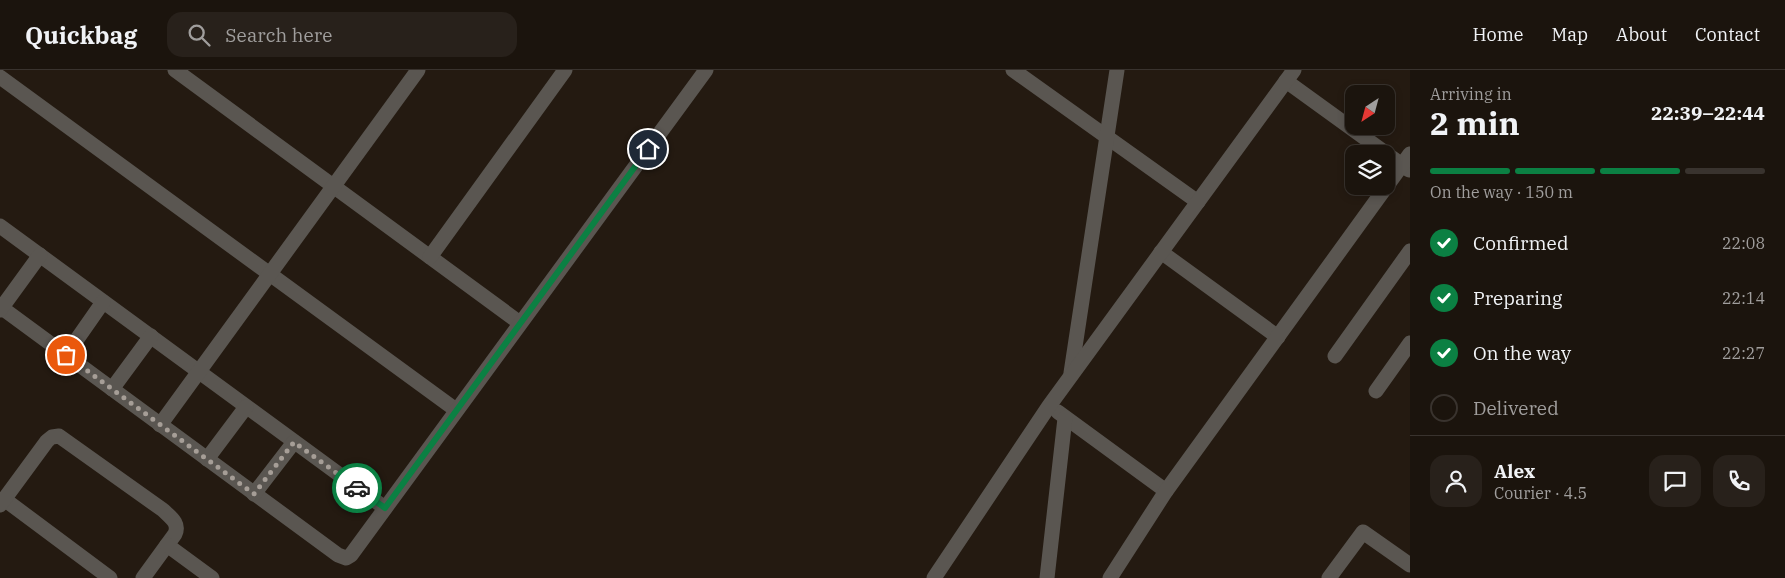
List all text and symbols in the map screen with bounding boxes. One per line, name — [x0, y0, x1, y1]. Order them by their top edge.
search box — [167, 12, 517, 57]
text: Quickbag — [25, 19, 137, 51]
icon: search — [185, 21, 213, 49]
text: Search here — [225, 23, 332, 47]
text: Home — [1472, 23, 1524, 46]
text: Map — [1552, 23, 1588, 46]
text: About — [1616, 23, 1667, 46]
text: Contact — [1695, 23, 1760, 46]
text: Arriving in — [1430, 84, 1512, 104]
north arrow — [1345, 85, 1395, 135]
map controls — [1345, 85, 1395, 195]
text: 22:39–22:44 — [1651, 101, 1765, 125]
text: 2 min — [1430, 102, 1520, 144]
pin — [627, 128, 669, 170]
icon: home — [634, 135, 662, 163]
button: layers — [1345, 145, 1395, 195]
text: On the way · 150 m — [1430, 182, 1573, 202]
icon: check — [1430, 229, 1458, 257]
text: Confirmed — [1473, 231, 1568, 255]
text: 22:08 — [1722, 233, 1765, 253]
icon: check — [1430, 284, 1458, 312]
text: Preparing — [1473, 286, 1562, 310]
text: 22:14 — [1722, 288, 1765, 308]
pin — [45, 334, 87, 376]
icon: check — [1430, 339, 1458, 367]
icon: bag — [52, 341, 80, 369]
text: On the way — [1473, 341, 1571, 365]
text: 22:27 — [1722, 343, 1765, 363]
text: Delivered — [1473, 396, 1559, 420]
button: person — [1430, 455, 1482, 507]
button: chat — [1649, 455, 1701, 507]
button: phone — [1713, 455, 1765, 507]
text: Alex — [1494, 459, 1535, 483]
courier — [332, 463, 382, 513]
icon: car — [343, 474, 371, 502]
text: Courier · 4.5 — [1494, 483, 1587, 503]

